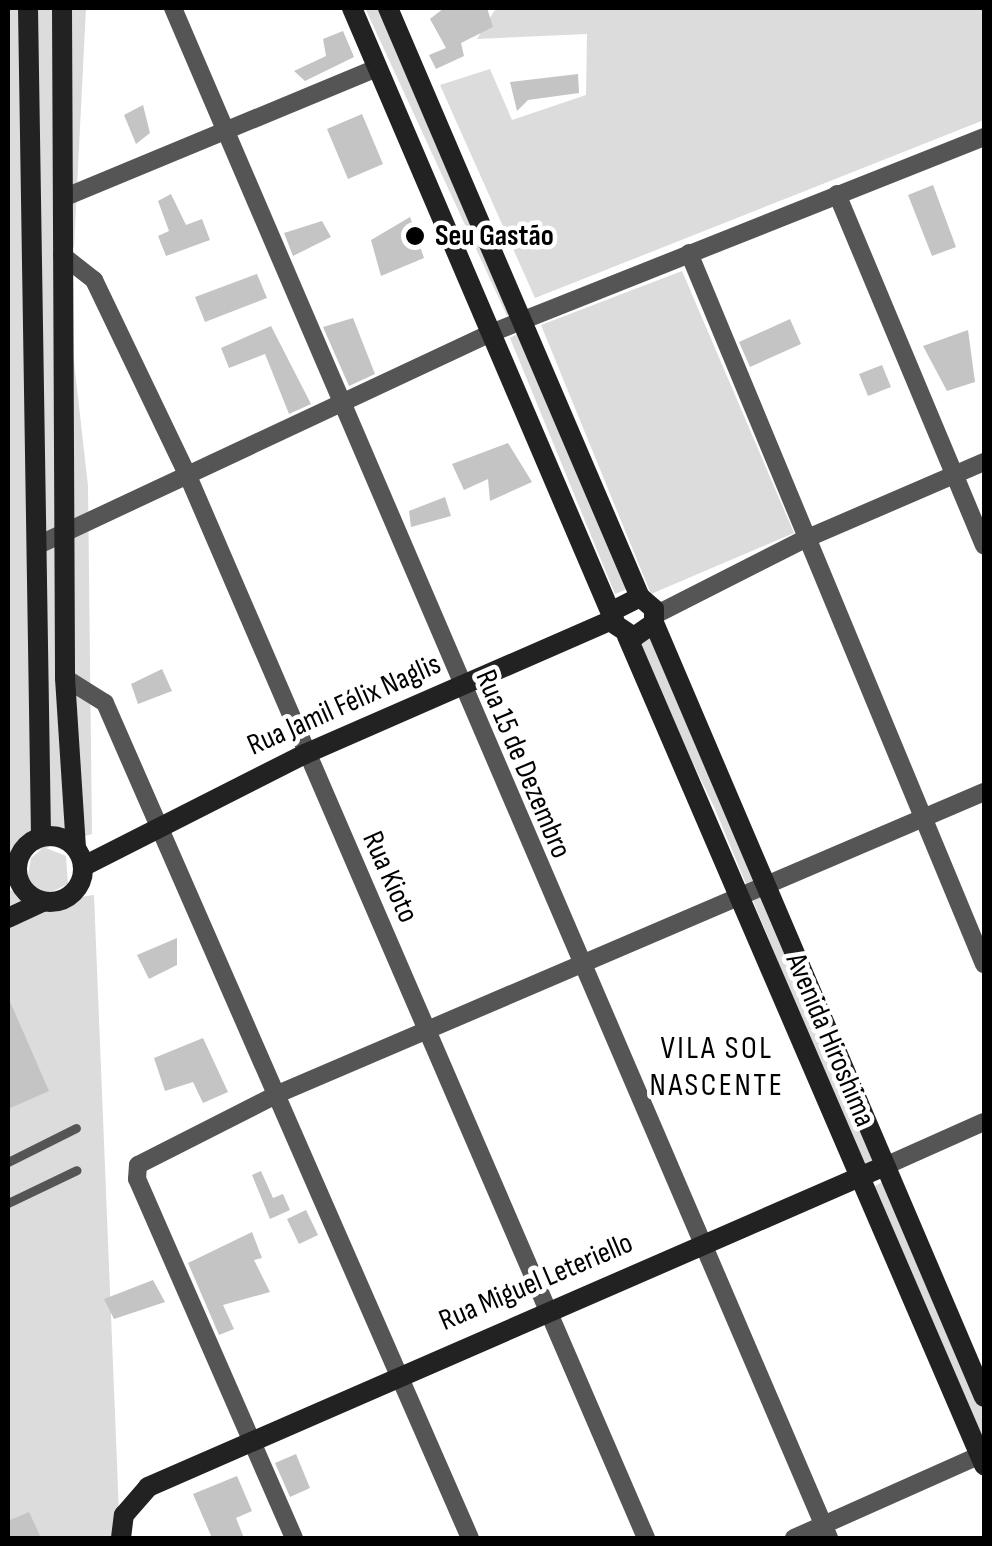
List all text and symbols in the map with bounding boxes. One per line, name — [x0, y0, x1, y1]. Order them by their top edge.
place label: Seu Gastão — [435, 218, 554, 254]
marker: Seu Gastão — [404, 225, 426, 247]
street label: Rua Jamil Félix Naglis — [242, 646, 446, 764]
street label: Rua 15 de Dezembro — [467, 665, 579, 863]
street label: Rua Kioto — [354, 826, 426, 928]
street label: Avenida Hiroshima — [777, 948, 883, 1132]
district label: VILA SOL NASCENTE — [650, 1031, 784, 1106]
street label: Rua Miguel Leteriello — [434, 1225, 638, 1339]

